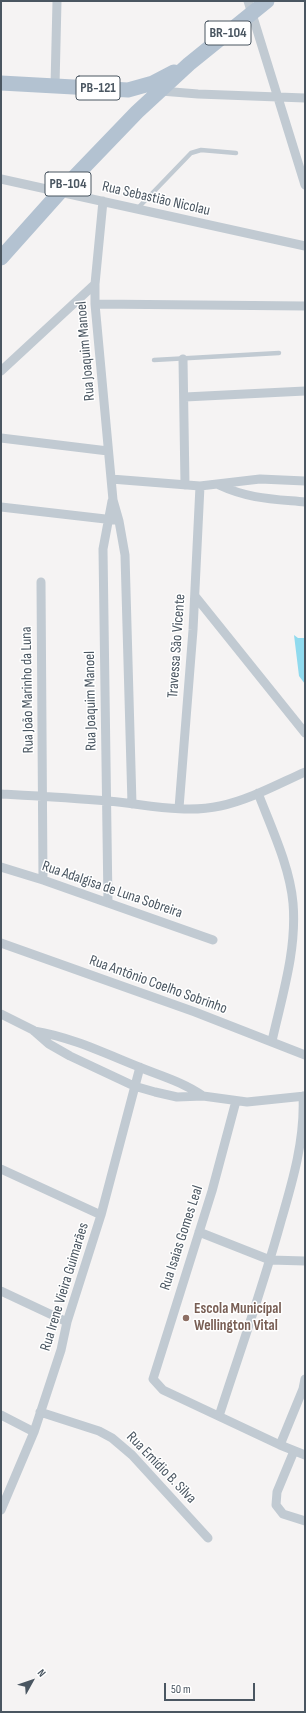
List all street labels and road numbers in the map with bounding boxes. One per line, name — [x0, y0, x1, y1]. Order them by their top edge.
road number: BR-104 — [205, 21, 251, 45]
road number: PB-121 — [76, 76, 120, 100]
road number: PB-104 — [45, 172, 91, 196]
street label: Rua Sebastião Nicolau — [100, 178, 212, 220]
street label: Rua Joaquim Manoel — [73, 300, 99, 402]
street label: Travessa São Vicente — [164, 593, 190, 699]
street label: Rua João Marinho da Luna — [18, 627, 38, 753]
street label: Rua Joaquim Manoel — [81, 651, 101, 751]
street label: Rua Adalgisa de Luna Sobreira — [39, 858, 185, 922]
street label: Rua Antônio Coelho Sobrinho — [87, 952, 229, 1018]
street label: Rua Isaias Gomes Leal — [157, 1183, 207, 1293]
street label: Rua Irene Vieira Guimarães — [37, 1221, 93, 1353]
street label: Rua Emídio B. Silva — [122, 1428, 200, 1508]

